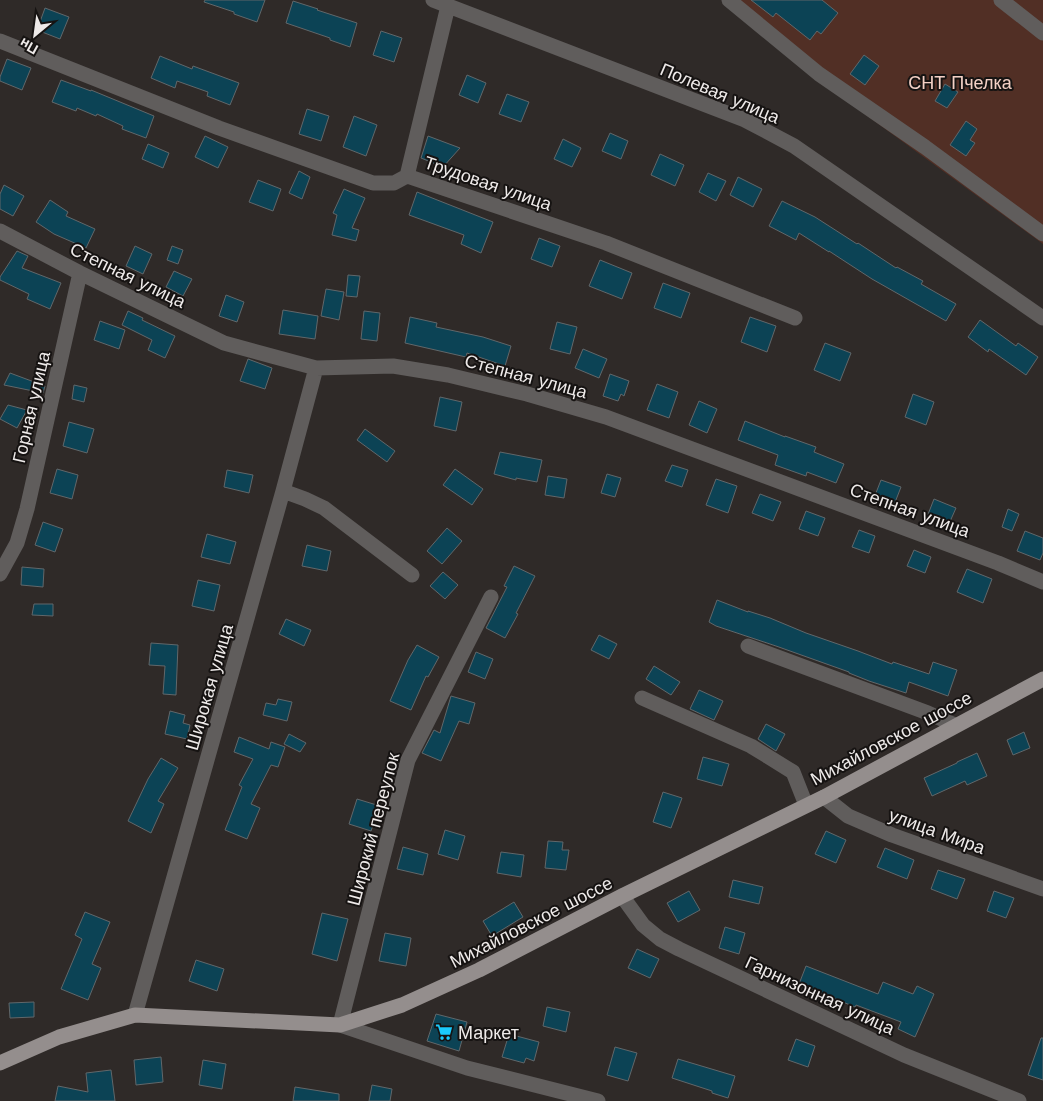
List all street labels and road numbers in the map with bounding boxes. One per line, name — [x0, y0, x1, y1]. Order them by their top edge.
street label: Полевая улица — [657, 58, 784, 128]
street label: Трудовая улица — [421, 151, 555, 215]
street label: Степная улица — [67, 238, 190, 313]
street label: Горная улица — [8, 348, 54, 465]
street label: Степная улица — [462, 350, 591, 403]
street label: Степная улица — [847, 479, 974, 542]
street label: Широкая улица — [181, 621, 237, 752]
street label: Михайловское шоссе — [807, 687, 975, 789]
street label: Широкий переулок — [342, 750, 404, 908]
street label: улица Мира — [886, 804, 989, 858]
street label: Михайловское шоссе — [446, 872, 616, 972]
street label: Гарнизонная улица — [742, 951, 899, 1039]

